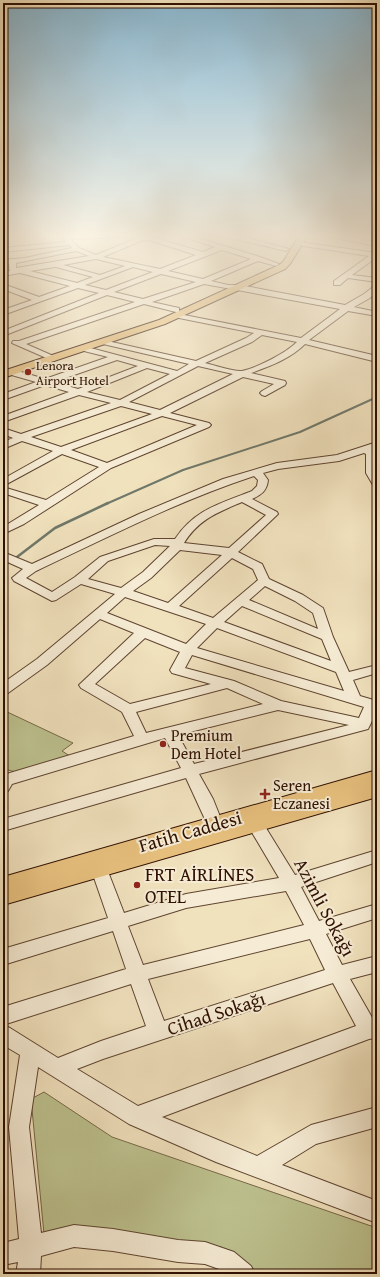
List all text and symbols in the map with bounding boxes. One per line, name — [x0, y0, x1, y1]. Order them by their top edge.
place label: Lenora Airport Hotel — [36, 356, 109, 390]
marker: Lenora Airport Hotel — [23, 367, 33, 377]
place label: Premium Dem Hotel — [171, 723, 242, 765]
marker: Premium Dem Hotel — [158, 739, 168, 749]
place label: Seren Eczanesi — [273, 773, 331, 815]
marker: Seren Eczanesi — [260, 789, 270, 799]
street label: Fatih Caddesi — [135, 803, 245, 859]
street label: Azimli Sokağı — [287, 853, 363, 961]
place label: FRT AİRLİNES OTEL — [145, 860, 254, 910]
marker: FRT AİRLİNES OTEL — [132, 880, 142, 890]
street label: Cihad Sokağı — [163, 984, 269, 1042]

